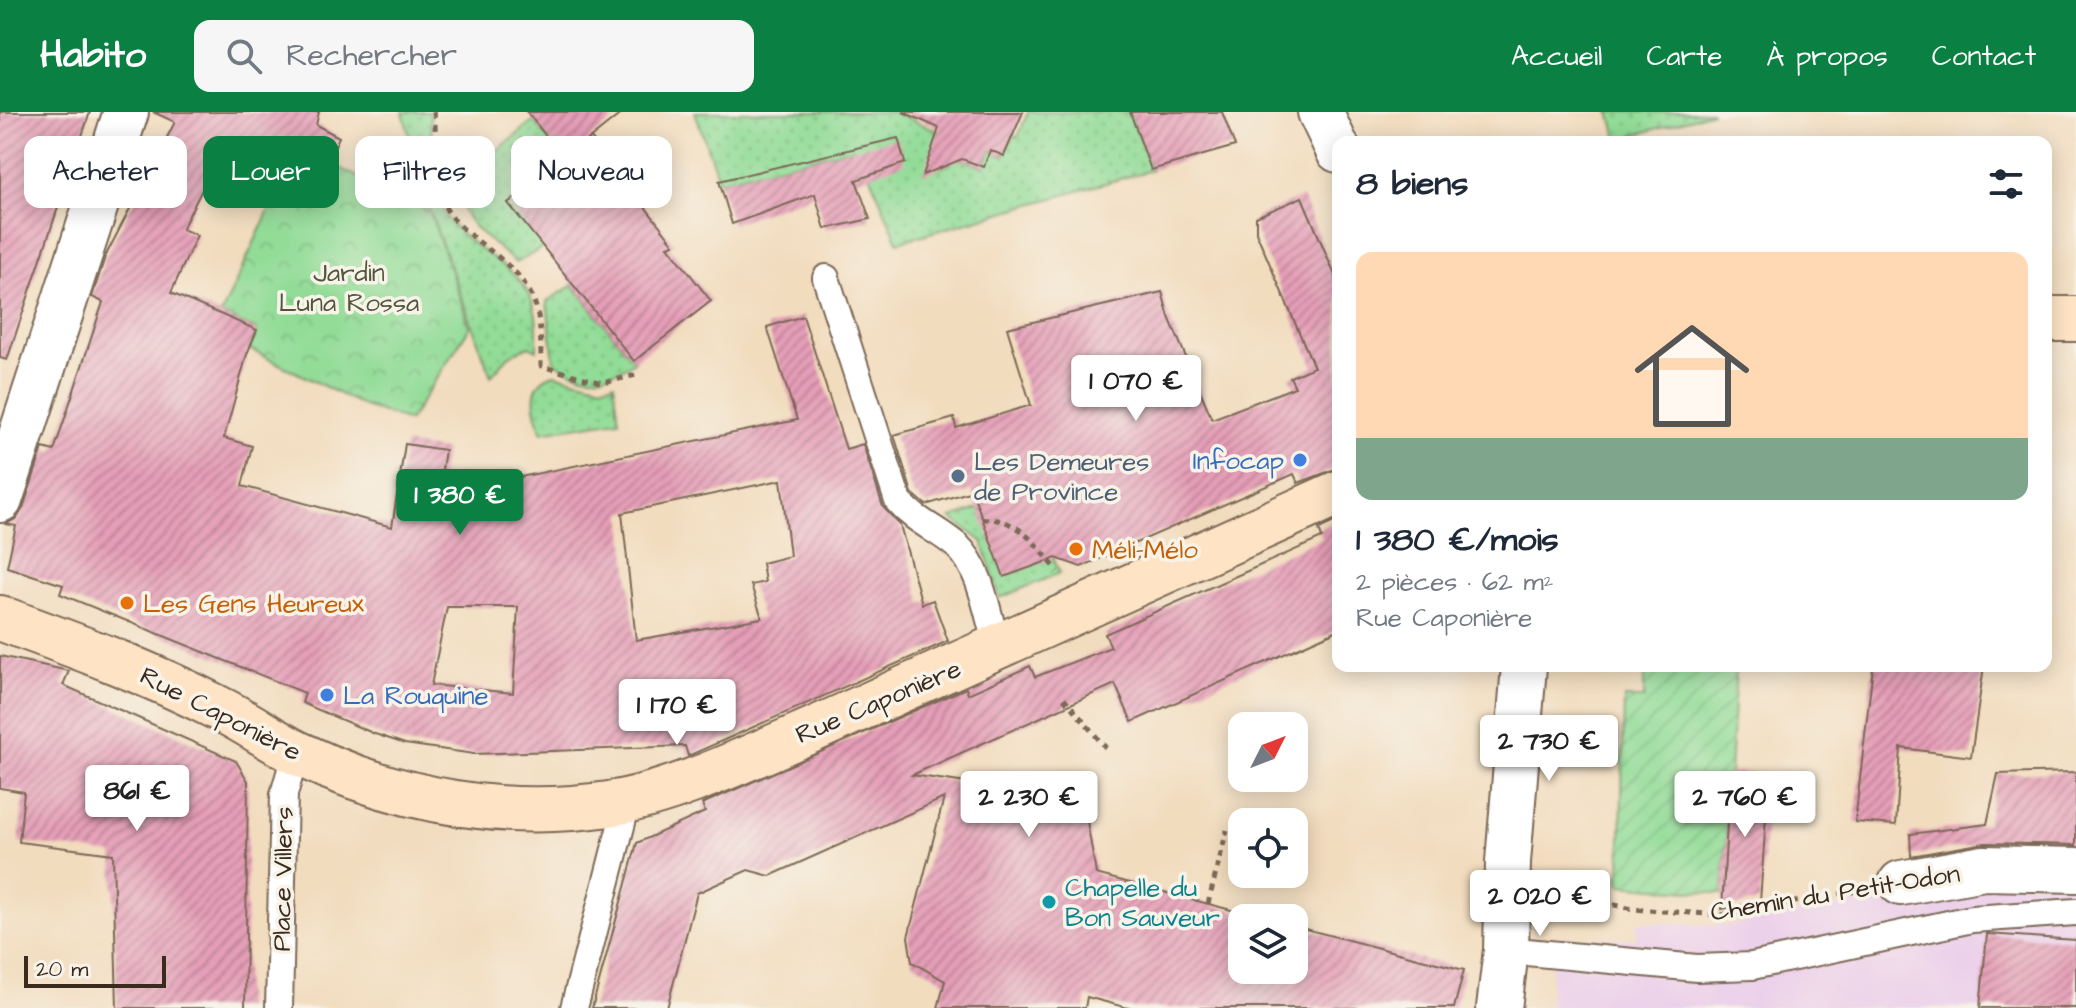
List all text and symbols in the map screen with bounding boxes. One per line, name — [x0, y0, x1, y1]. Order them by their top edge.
search box — [194, 20, 754, 92]
text: Habito — [40, 30, 146, 82]
icon: search — [222, 34, 266, 78]
text: Rechercher — [286, 35, 457, 77]
text: Accueil — [1511, 37, 1602, 76]
text: Carte — [1646, 37, 1722, 76]
text: À propos — [1766, 37, 1888, 76]
text: Contact — [1932, 37, 2036, 76]
chip: Acheter — [24, 136, 187, 208]
chip: Louer — [203, 136, 339, 208]
chip: Filtres — [355, 136, 495, 208]
chip: Nouveau — [511, 136, 672, 208]
text: 8 biens — [1356, 160, 1468, 208]
icon: filters — [1984, 162, 2028, 206]
park label: Jardin Luna Rossa — [279, 255, 419, 321]
icon: home — [1620, 304, 1764, 448]
pin: 1 070 € — [1062, 355, 1210, 423]
text: 1 070 € — [1089, 363, 1183, 399]
place label: Infocap — [1193, 443, 1284, 479]
place label: Les Demeures de Province — [974, 444, 1149, 510]
marker: Infocap — [1291, 451, 1309, 469]
marker: Les Demeures de Province — [949, 467, 967, 485]
pin: 1 380 € — [386, 469, 534, 537]
text: 1 380 € — [414, 477, 506, 513]
text: 1 380 €/mois — [1356, 516, 1559, 564]
place label: Méli-Mélo — [1092, 532, 1198, 568]
marker: Méli-Mélo — [1067, 540, 1085, 558]
text: 2 pièces · 62 m² — [1356, 564, 1553, 600]
place label: Les Gens Heureux — [143, 586, 365, 622]
marker: Les Gens Heureux — [118, 594, 136, 612]
text: Rue Caponière — [1356, 600, 1532, 636]
street label: Rue Caponière — [790, 651, 967, 753]
street label: Rue Caponière — [134, 658, 307, 770]
place label: La Rouquine — [343, 678, 489, 714]
pin: 1 170 € — [603, 679, 751, 747]
marker: La Rouquine — [318, 686, 336, 704]
text: 1 170 € — [637, 687, 717, 723]
north arrow — [1228, 712, 1308, 792]
map controls — [1228, 712, 1308, 984]
pin: 2 730 € — [1475, 715, 1623, 783]
text: 2 730 € — [1498, 723, 1600, 759]
pin: 861 € — [81, 765, 193, 833]
pin: 2 230 € — [955, 771, 1103, 839]
pin: 2 760 € — [1671, 771, 1819, 839]
text: 861 € — [103, 773, 171, 809]
text: 2 230 € — [979, 779, 1079, 815]
text: 2 760 € — [1692, 779, 1798, 815]
street label: Place Villers — [264, 806, 302, 952]
button: locate — [1228, 808, 1308, 888]
street label: Chemin du Petit-Odon — [1708, 856, 1962, 930]
place label: Chapelle du Bon Sauveur — [1065, 870, 1220, 936]
pin: 2 020 € — [1466, 870, 1614, 938]
text: 2 020 € — [1488, 878, 1592, 914]
marker: Chapelle du Bon Sauveur — [1040, 893, 1058, 911]
button: layers — [1228, 904, 1308, 984]
scale bar — [24, 952, 166, 988]
text: 20 m — [36, 954, 88, 985]

